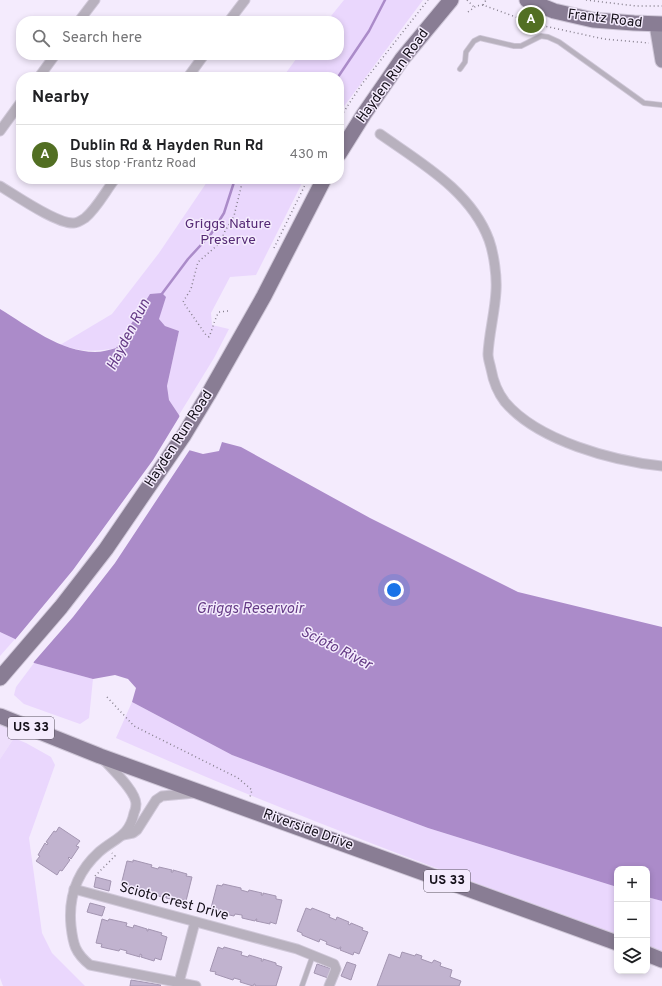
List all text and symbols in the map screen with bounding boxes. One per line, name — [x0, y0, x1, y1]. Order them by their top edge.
pin: A — [518, 5, 544, 35]
street label: Frantz Road — [567, 6, 643, 32]
search box — [16, 16, 344, 60]
street label: Hayden Run Road — [353, 26, 433, 126]
icon: search — [30, 27, 52, 49]
text: Search here — [62, 29, 142, 48]
text: Nearby — [32, 87, 89, 109]
text: Dublin Rd & Hayden Run Rd — [70, 137, 263, 156]
text: A — [40, 147, 50, 163]
text: 430 m — [290, 147, 328, 163]
text: Bus stop · Frantz Road — [70, 156, 196, 172]
park label: Griggs Nature Preserve — [185, 216, 271, 249]
water label: Hayden Run — [103, 296, 155, 374]
street label: Hayden Run Road — [142, 388, 216, 490]
your location — [384, 580, 404, 600]
water label: Griggs Reservoir — [196, 600, 305, 619]
water label: Scioto River — [297, 623, 376, 676]
road number: US 33 — [8, 717, 54, 739]
street label: Riverside Drive — [260, 806, 356, 854]
map controls — [614, 866, 650, 974]
button: + — [614, 866, 650, 902]
road number: US 33 — [424, 870, 470, 892]
street label: Scioto Crest Drive — [118, 879, 230, 925]
button: − — [614, 902, 650, 938]
button: layers — [614, 938, 650, 974]

